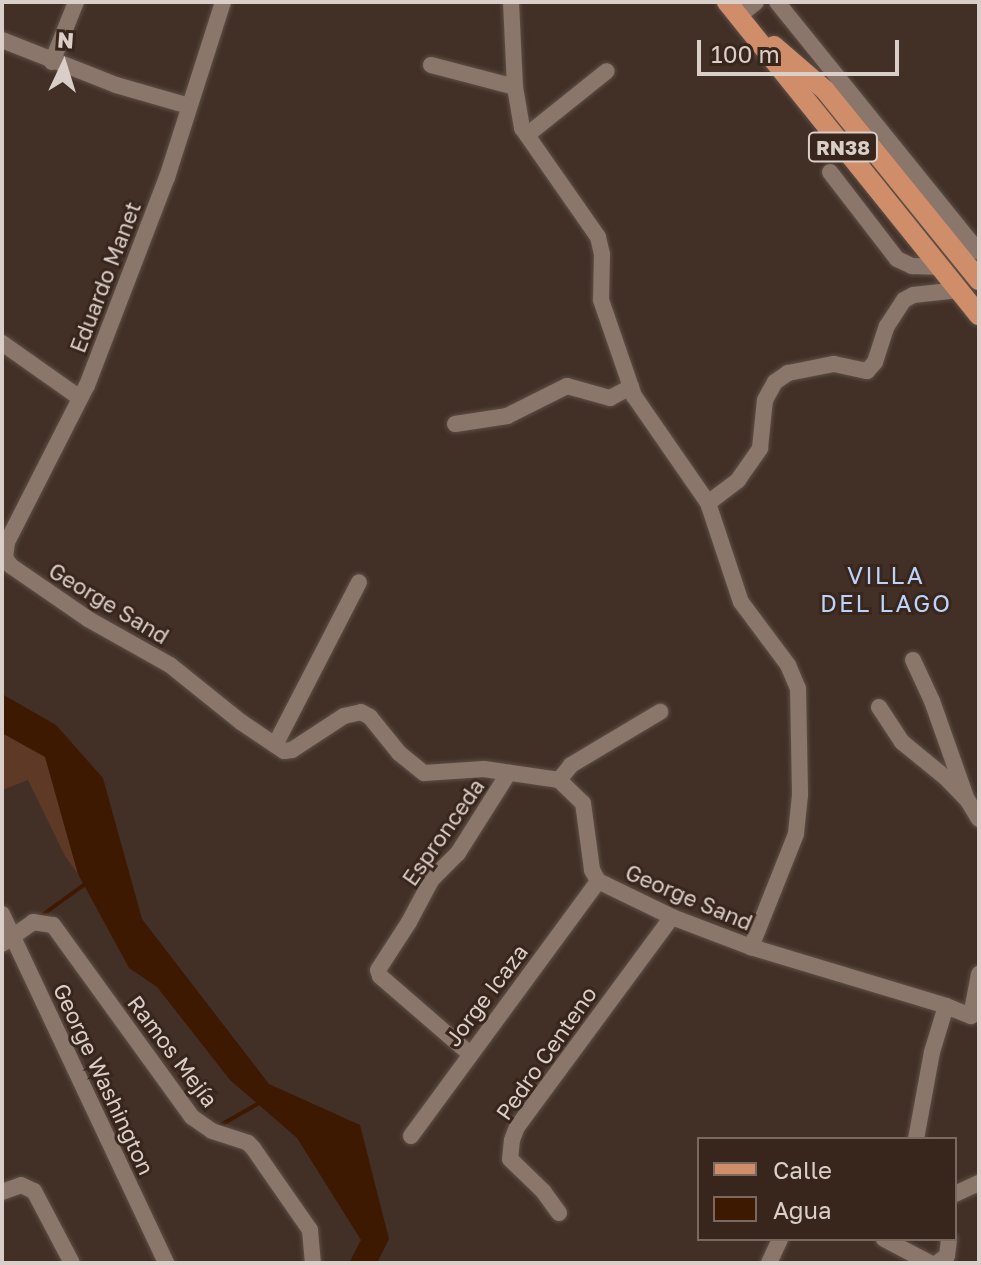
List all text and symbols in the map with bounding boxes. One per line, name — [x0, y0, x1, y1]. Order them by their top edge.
north arrow — [24, 24, 104, 104]
scale bar — [701, 24, 903, 74]
text: N — [56, 26, 75, 54]
text: 100 m — [711, 39, 780, 68]
road number: RN38 — [807, 131, 879, 163]
street label: Eduardo Manet — [64, 198, 146, 356]
street label: George Sand — [44, 557, 174, 649]
district label: VILLA DEL LAGO — [820, 561, 952, 617]
street label: Espronceda — [397, 773, 489, 891]
street label: George Sand — [622, 858, 756, 936]
street label: Jorge Icaza — [439, 939, 533, 1051]
street label: George Washington — [48, 979, 160, 1179]
street label: Pedro Centeno — [490, 981, 602, 1125]
street label: Ramos Mejía — [122, 990, 224, 1112]
legend — [697, 1137, 957, 1241]
text: Calle — [773, 1155, 832, 1184]
text: Agua — [773, 1195, 832, 1224]

